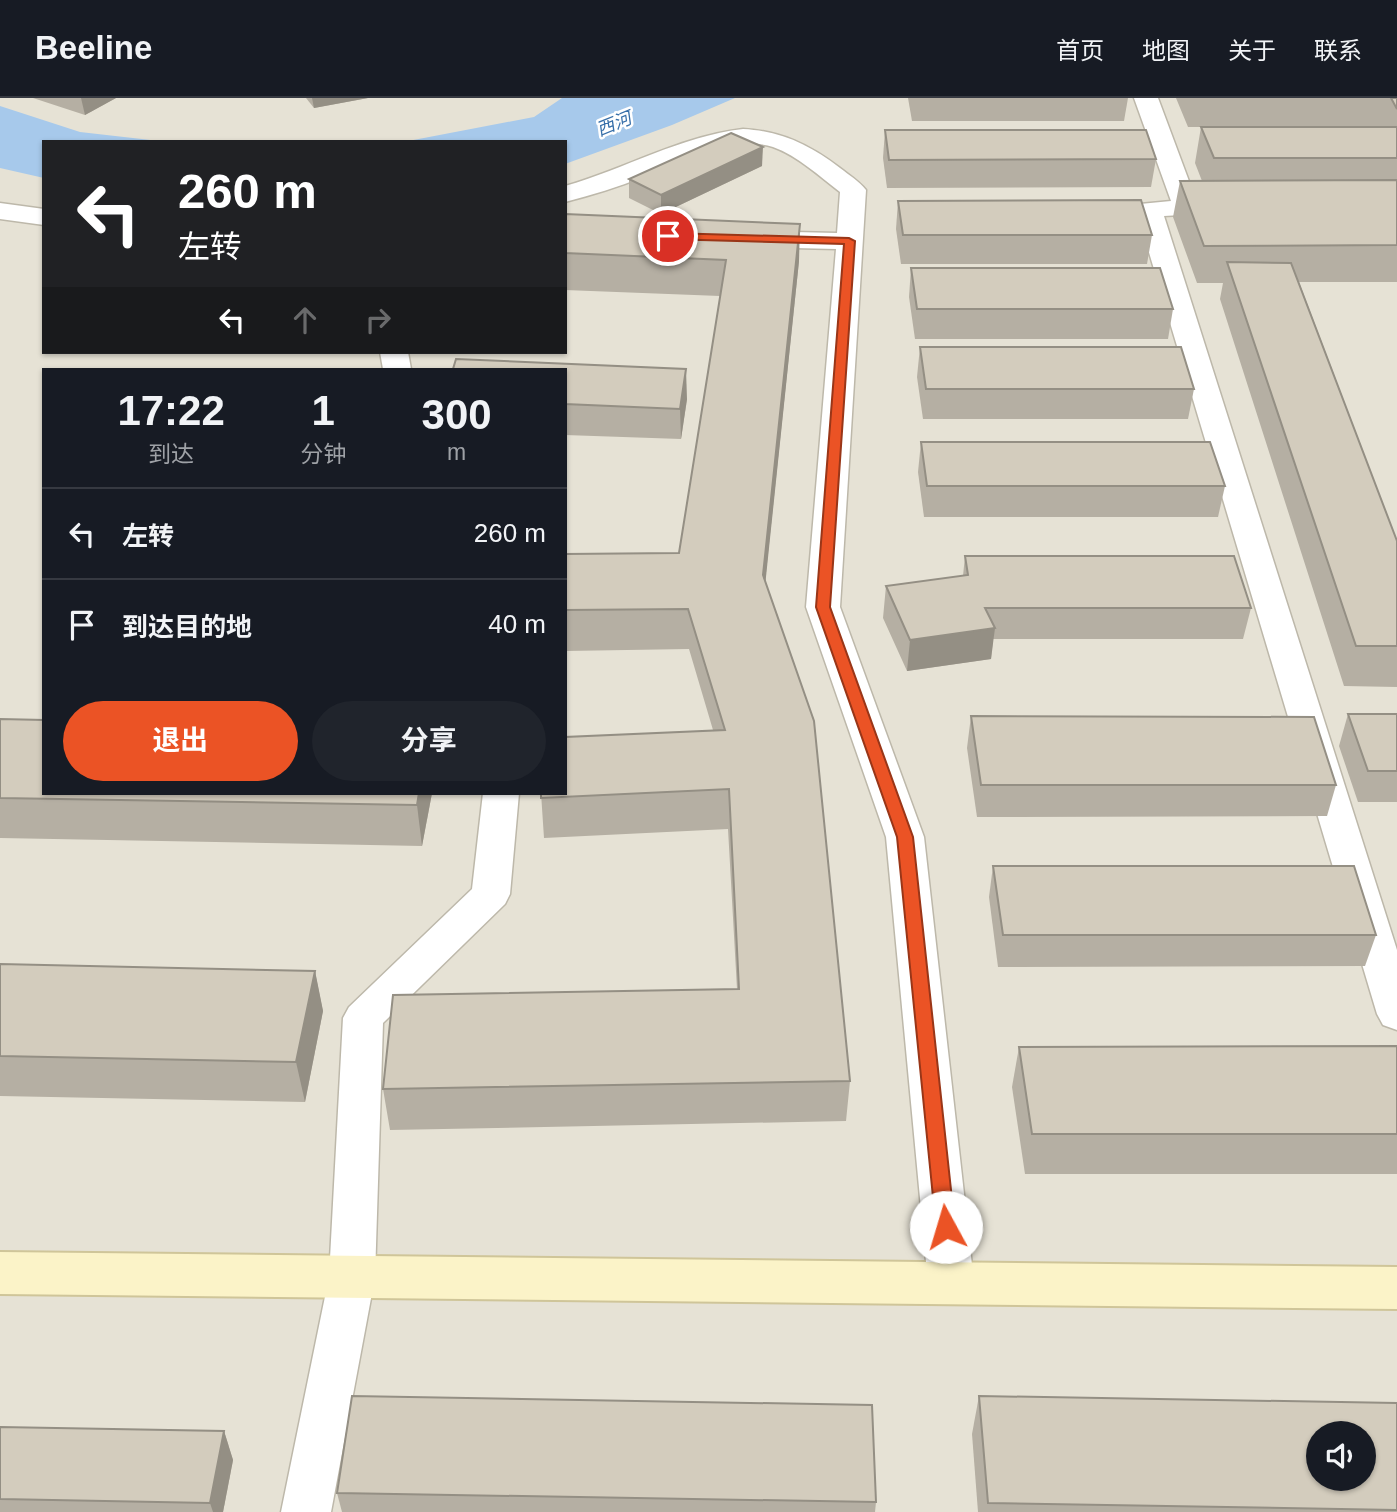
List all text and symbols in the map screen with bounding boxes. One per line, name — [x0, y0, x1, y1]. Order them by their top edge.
text: Beeline — [35, 29, 152, 66]
text: 首页 — [1056, 37, 1104, 64]
text: 地图 — [1142, 37, 1190, 64]
text: 关于 — [1228, 37, 1276, 64]
text: 联系 — [1314, 37, 1362, 64]
water label: 西河 — [594, 107, 637, 140]
text: 260 m — [178, 164, 317, 218]
icon: left — [63, 168, 154, 259]
pin — [638, 206, 698, 266]
icon: arrive — [649, 217, 687, 255]
text: 左转 — [178, 229, 242, 265]
icon: left — [213, 301, 251, 339]
icon: ahead — [286, 301, 324, 339]
icon: right — [359, 301, 397, 339]
text: 17:22 — [117, 387, 225, 434]
text: 1 — [311, 387, 335, 434]
text: 300 — [422, 391, 492, 438]
text: m — [447, 439, 466, 465]
text: 到达 — [148, 441, 194, 467]
text: 分钟 — [300, 441, 346, 467]
icon: left — [63, 515, 101, 553]
text: 260 m — [474, 518, 546, 548]
text: 左转 — [122, 521, 174, 551]
icon: arrive — [63, 606, 101, 644]
text: 40 m — [488, 609, 546, 639]
text: 到达目的地 — [122, 612, 252, 642]
button: 退出 — [63, 701, 298, 781]
button: 分享 — [312, 701, 546, 781]
position arrow — [909, 1190, 983, 1264]
map controls — [1306, 1421, 1376, 1491]
button: sound — [1306, 1421, 1376, 1491]

